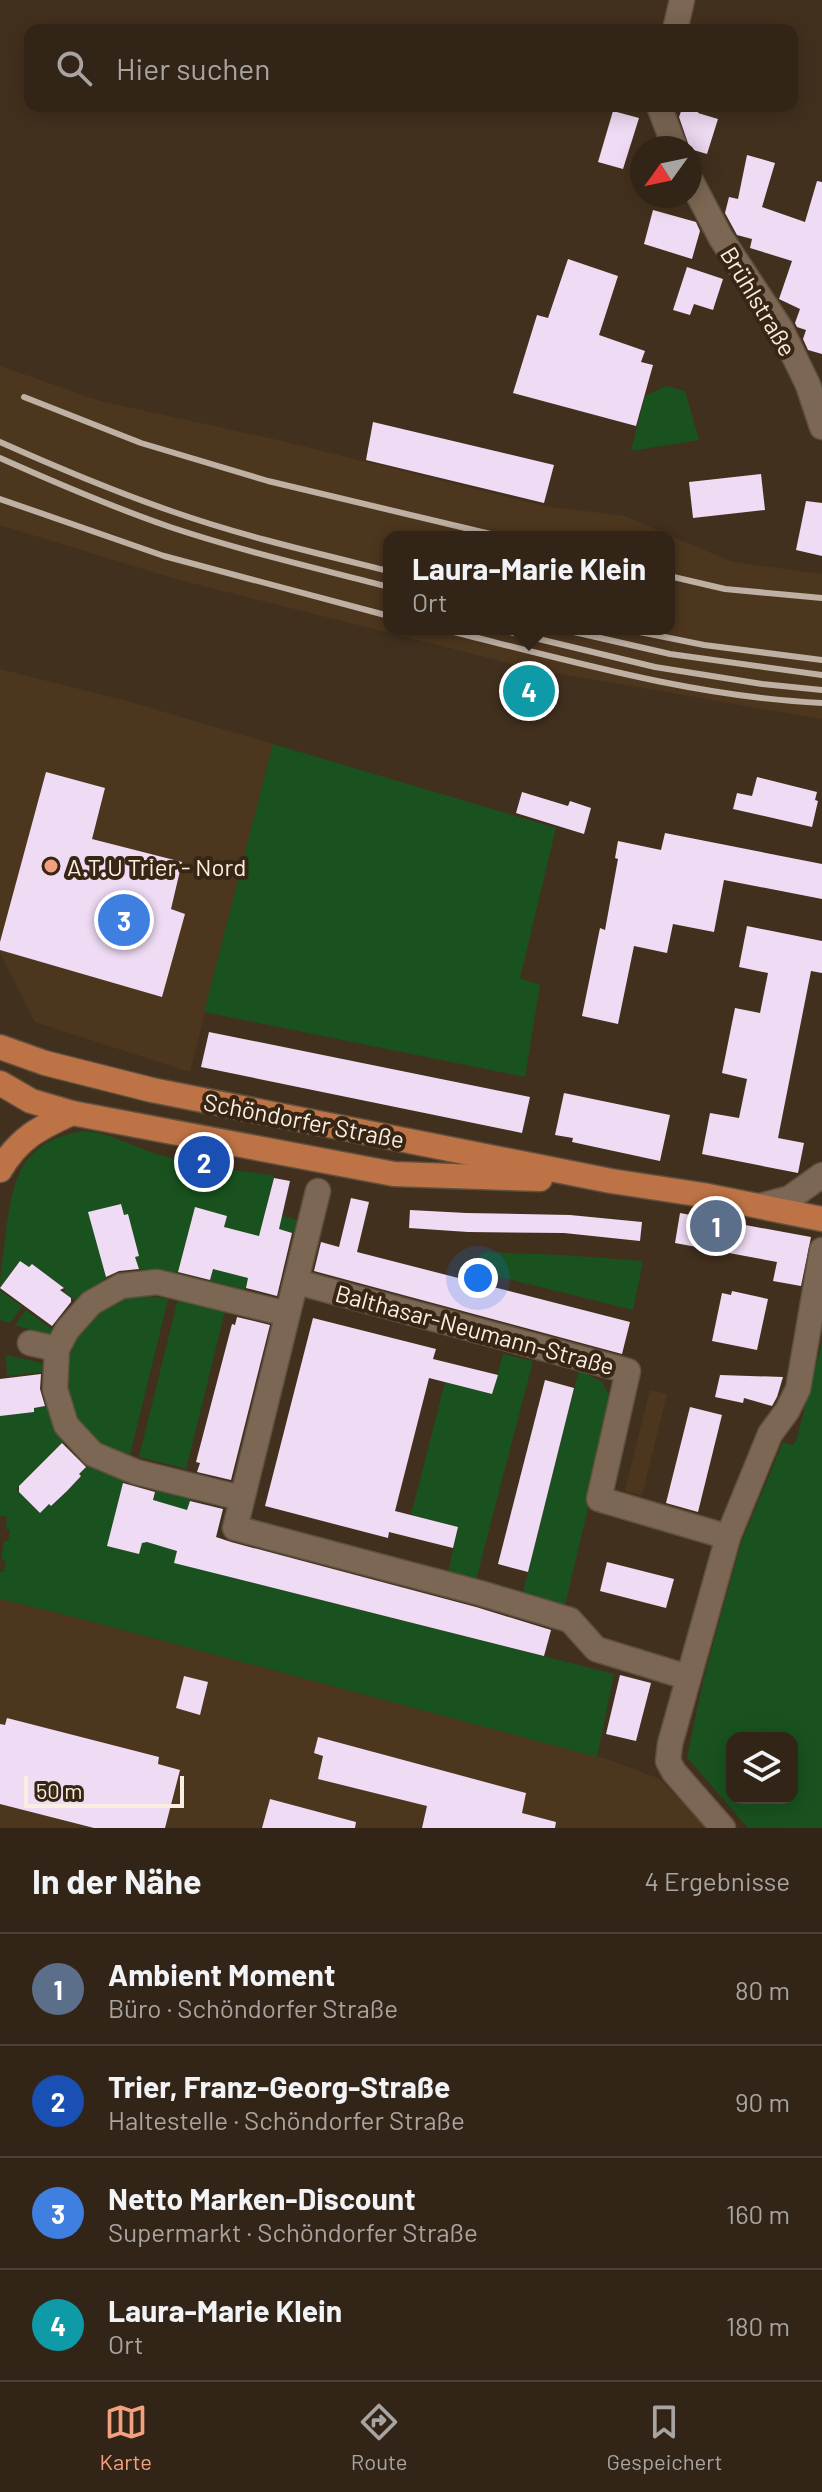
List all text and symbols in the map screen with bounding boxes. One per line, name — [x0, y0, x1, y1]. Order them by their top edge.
search box — [24, 24, 798, 112]
icon: search — [52, 46, 96, 90]
text: Hier suchen — [116, 50, 270, 86]
north arrow — [630, 136, 702, 208]
street label: Brühlstraße — [715, 241, 803, 361]
popup — [383, 531, 675, 635]
text: Laura-Marie Klein — [412, 550, 646, 586]
text: Ort — [412, 586, 447, 617]
pin: 4 — [503, 661, 555, 721]
place label: A.T.U Trier - Nord — [67, 852, 246, 881]
marker: A.T.U Trier - Nord — [42, 857, 60, 875]
pin: 3 — [98, 890, 150, 950]
street label: Schöndorfer Straße — [201, 1086, 407, 1154]
pin: 2 — [178, 1132, 230, 1192]
pin: 1 — [690, 1196, 742, 1256]
your location — [458, 1258, 498, 1298]
street label: Balthasar-Neumann-Straße — [332, 1278, 618, 1380]
map controls — [726, 1732, 798, 1804]
button: layers — [726, 1732, 798, 1804]
scale bar — [24, 1772, 184, 1808]
text: 50 m — [36, 1777, 82, 1803]
text: In der Nähe — [32, 1860, 202, 1901]
text: 4 Ergebnisse — [645, 1865, 790, 1896]
text: Ambient Moment — [108, 1956, 335, 1992]
text: 1 — [53, 1974, 63, 2005]
text: 80 m — [735, 1974, 790, 2005]
text: Büro · Schöndorfer Straße — [108, 1992, 398, 2023]
text: Trier, Franz-Georg-Straße — [108, 2068, 450, 2104]
text: 2 — [51, 2086, 65, 2117]
text: 90 m — [735, 2086, 790, 2117]
text: Haltestelle · Schöndorfer Straße — [108, 2104, 465, 2135]
text: Netto Marken-Discount — [108, 2180, 416, 2216]
text: 3 — [51, 2198, 65, 2229]
text: 160 m — [726, 2198, 790, 2229]
text: Supermarkt · Schöndorfer Straße — [108, 2216, 478, 2247]
text: Laura-Marie Klein — [108, 2292, 342, 2328]
text: 4 — [50, 2310, 66, 2341]
text: 180 m — [726, 2310, 790, 2341]
text: Ort — [108, 2328, 143, 2359]
tab: Karte — [99, 2400, 152, 2474]
tab: Route — [351, 2400, 407, 2474]
tab: Gespeichert — [606, 2400, 722, 2474]

